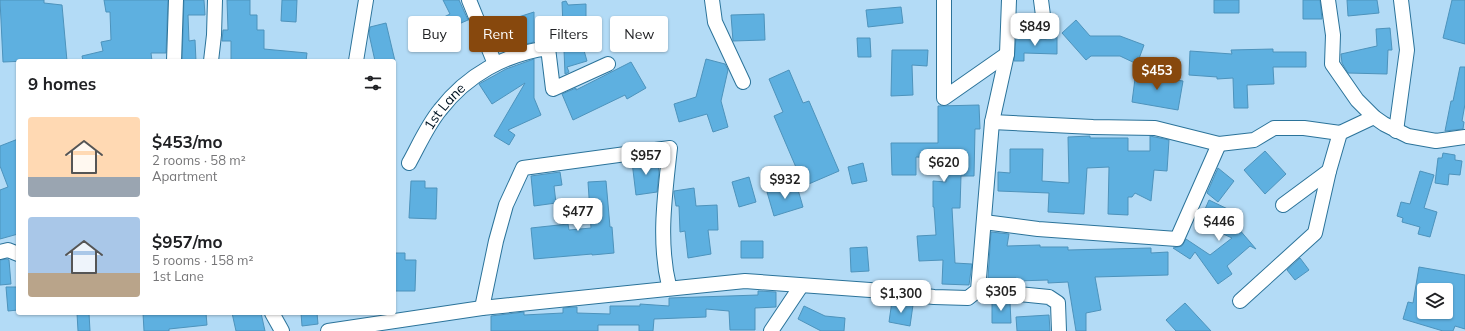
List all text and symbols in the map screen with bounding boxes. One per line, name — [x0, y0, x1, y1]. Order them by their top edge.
pin: $849 — [1011, 13, 1059, 47]
chip: Buy — [408, 16, 461, 52]
chip: Rent — [469, 16, 527, 52]
chip: Filters — [535, 16, 602, 52]
chip: New — [610, 16, 668, 52]
text: $849 — [1019, 18, 1051, 34]
pin: $453 — [1133, 57, 1181, 91]
text: $453 — [1141, 62, 1173, 78]
icon: filters — [362, 72, 384, 94]
text: 9 homes — [28, 73, 96, 94]
street label: 1st Lane — [420, 79, 469, 133]
text: $453/mo — [152, 131, 223, 152]
icon: home — [60, 133, 108, 181]
pin: $957 — [622, 142, 670, 176]
text: $957 — [630, 147, 662, 163]
pin: $620 — [920, 149, 968, 183]
text: 2 rooms · 58 m² — [152, 152, 246, 168]
text: $620 — [928, 154, 960, 170]
pin: $932 — [761, 166, 809, 200]
text: Apartment — [152, 168, 217, 184]
text: $932 — [769, 171, 801, 187]
pin: $477 — [554, 198, 602, 232]
text: $477 — [562, 203, 594, 219]
pin: $446 — [1195, 208, 1243, 242]
text: $446 — [1203, 213, 1235, 229]
text: $957/mo — [152, 231, 223, 252]
icon: home — [60, 233, 108, 281]
text: 5 rooms · 158 m² — [152, 252, 253, 268]
text: 1st Lane — [152, 268, 204, 284]
pin: $305 — [977, 278, 1025, 312]
pin: $1,300 — [868, 280, 934, 314]
text: $305 — [985, 283, 1017, 299]
map controls — [1417, 283, 1453, 319]
button: layers — [1417, 283, 1453, 319]
text: $1,300 — [880, 285, 922, 301]

